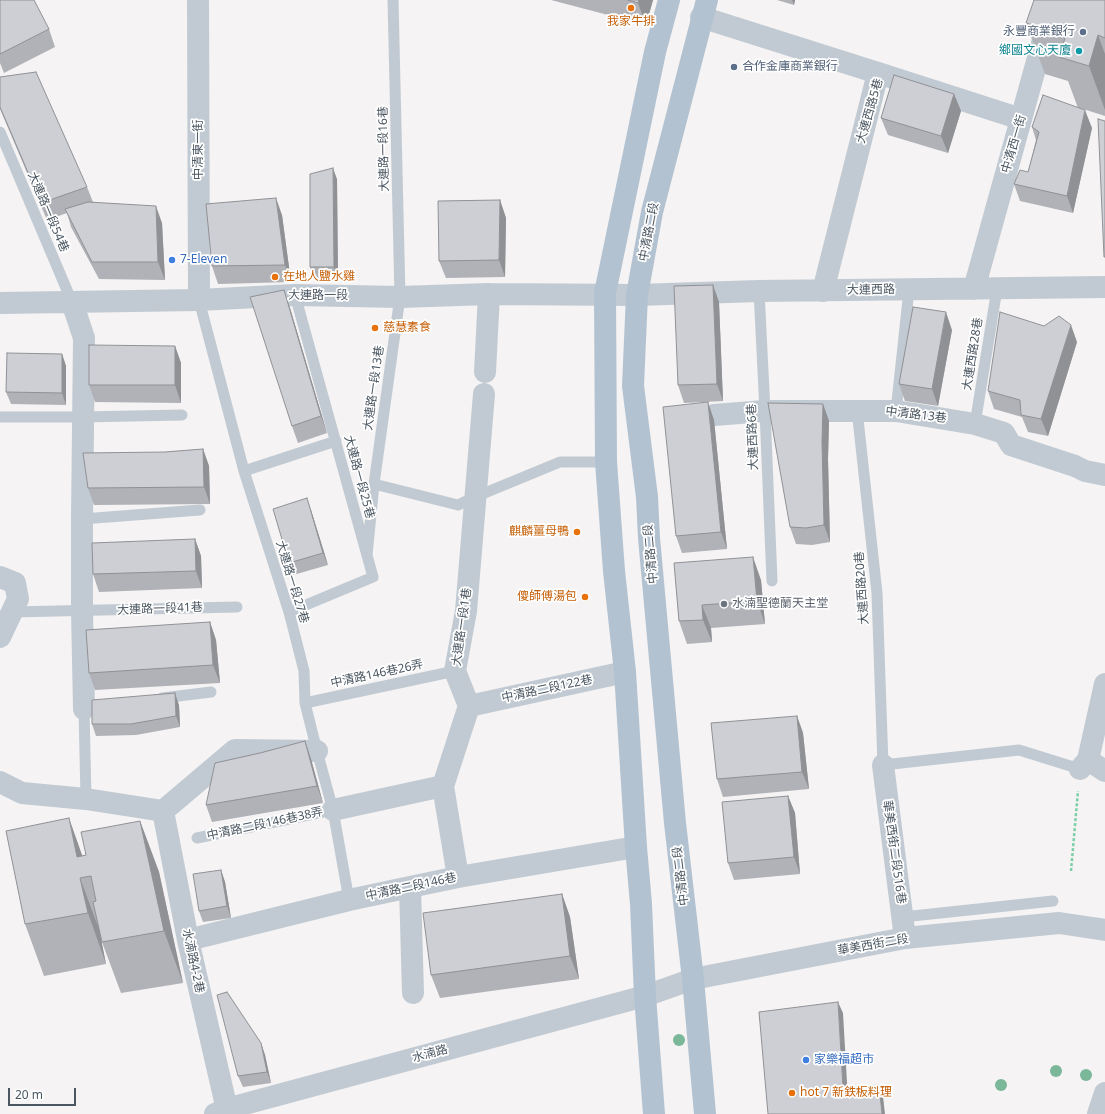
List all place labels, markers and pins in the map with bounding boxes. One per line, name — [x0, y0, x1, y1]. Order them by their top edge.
marker: 我家牛排 — [626, 3, 636, 13]
place label: 我家牛排 — [607, 15, 655, 29]
place label: 永豐商業銀行 — [1003, 25, 1075, 39]
marker: 永豐商業銀行 — [1078, 27, 1088, 37]
place label: 鄉國文心天廈 — [999, 44, 1071, 58]
marker: 鄉國文心天廈 — [1074, 46, 1084, 56]
place label: 合作金庫商業銀行 — [742, 60, 838, 74]
marker: 合作金庫商業銀行 — [729, 62, 739, 72]
place label: 7-Eleven — [180, 253, 227, 267]
marker: 7-Eleven — [167, 255, 177, 265]
place label: 在地人鹽水雞 — [283, 270, 355, 284]
marker: 在地人鹽水雞 — [270, 272, 280, 282]
place label: 慈慧素食 — [383, 321, 431, 335]
marker: 慈慧素食 — [370, 323, 380, 333]
place label: 麒麟薑母鴨 — [509, 525, 569, 539]
marker: 麒麟薑母鴨 — [572, 527, 582, 537]
place label: 傻師傅湯包 — [517, 590, 577, 604]
marker: 傻師傅湯包 — [580, 592, 590, 602]
place label: 水湳聖德蘭天主堂 — [732, 597, 828, 611]
marker: 水湳聖德蘭天主堂 — [719, 599, 729, 609]
place label: 家樂福超市 — [814, 1053, 874, 1067]
marker: 家樂福超市 — [801, 1055, 811, 1065]
place label: hot 7 新鉄板料理 — [800, 1086, 892, 1100]
marker: hot 7 新鉄板料理 — [787, 1088, 797, 1098]

